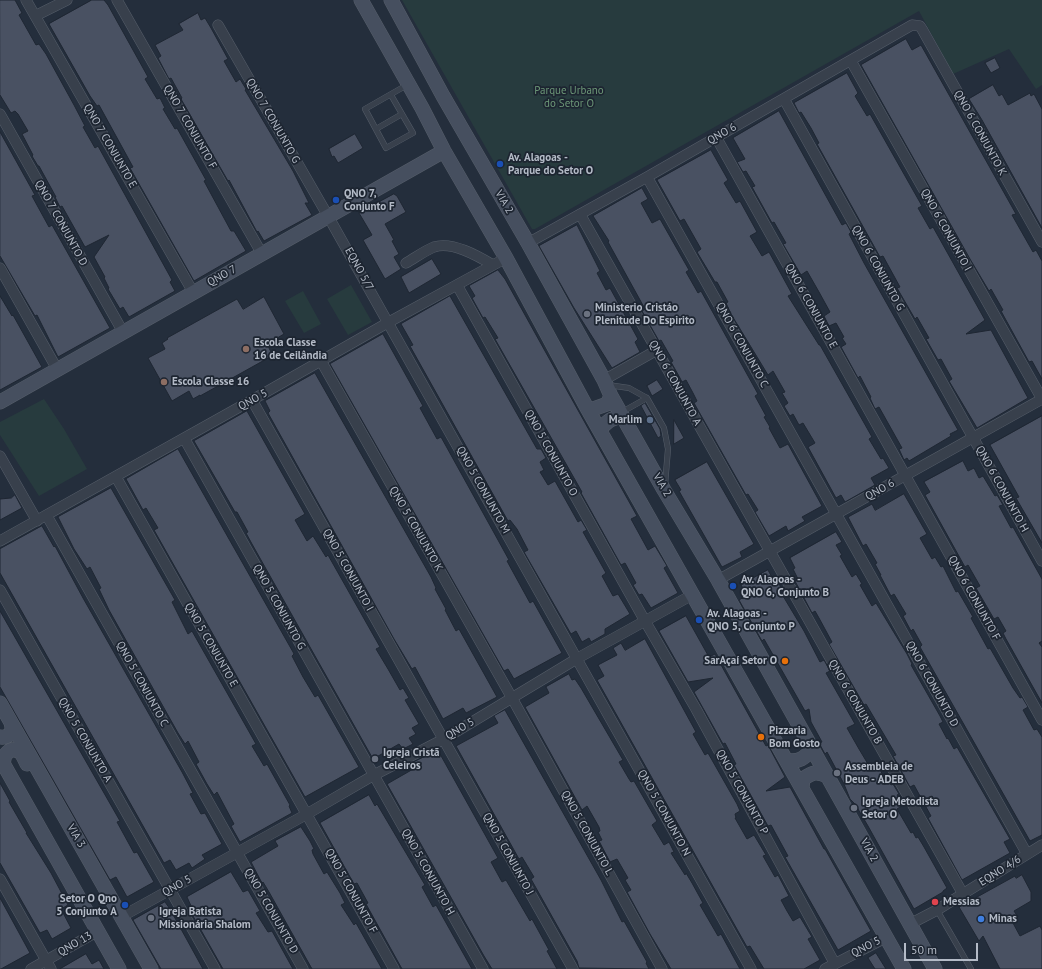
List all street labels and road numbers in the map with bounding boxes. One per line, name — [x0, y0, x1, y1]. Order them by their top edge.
street label: QNO 7 CONJUNTO G — [243, 76, 303, 166]
street label: QNO 7 CONJUNTO F — [161, 83, 219, 171]
street label: QNO 6 CONJUNTO K — [951, 88, 1009, 178]
street label: QNO 7 CONJUNTO E — [81, 102, 139, 190]
street label: QNO 6 — [705, 120, 739, 148]
street label: QNO 7 CONJUNTO D — [32, 178, 90, 268]
street label: QNO 6 CONJUNTO I — [918, 186, 974, 274]
street label: VIA 2 — [492, 188, 516, 216]
street label: QNO 6 CONJUNTO G — [849, 223, 907, 313]
street label: EQNO 5/7 — [342, 245, 376, 293]
street label: QNO 6 CONJUNTO E — [782, 261, 840, 351]
street label: QNO 7 — [205, 263, 239, 289]
street label: QNO 6 CONJUNTO C — [713, 300, 771, 390]
street label: QNO 6 CONJUNTO A — [646, 338, 704, 428]
street label: QNO 5 — [236, 387, 270, 413]
street label: QNO 5 CONJUNTO O — [522, 408, 580, 498]
street label: QNO 5 CONJUNTO M — [454, 444, 512, 536]
street label: QNO 6 CONJUNTO H — [973, 444, 1031, 534]
street label: VIA 2 — [650, 471, 674, 499]
street label: QNO 6 — [863, 477, 897, 503]
street label: QNO 5 CONJUNTO K — [386, 484, 446, 574]
street label: QNO 5 CONJUNTO I — [320, 526, 376, 614]
street label: QNO 6 CONJUNTO F — [945, 553, 1003, 643]
street label: QNO 5 CONJUNTO G — [250, 562, 308, 652]
street label: QNO 5 CONJUNTO E — [182, 601, 240, 689]
street label: QNO 5 CONJUNTO C — [113, 639, 171, 729]
street label: QNO 6 CONJUNTO D — [903, 639, 961, 729]
street label: QNO 6 CONJUNTO B — [825, 657, 885, 747]
street label: QNO 5 CONJUNTO A — [55, 695, 115, 785]
street label: QNO 5 — [443, 715, 477, 743]
street label: QNO 5 CONJUNTO P — [713, 747, 771, 837]
street label: QNO 5 CONJUNTO N — [635, 768, 693, 858]
street label: QNO 5 CONJUNTO L — [558, 788, 616, 878]
street label: QNO 5 CONJUNTO J — [480, 810, 536, 898]
street label: VIA 3 — [64, 822, 88, 850]
street label: QNO 5 CONJUNTO H — [399, 827, 457, 917]
street label: VIA 2 — [857, 836, 881, 864]
street label: QNO 5 CONJUNTO F — [322, 846, 380, 936]
street label: EQNO 4/6 — [977, 853, 1023, 889]
street label: QNO 5 CONJUNTO D — [241, 866, 301, 956]
street label: QNO 5 — [160, 873, 194, 899]
street label: QNO 13 — [56, 929, 94, 959]
street label: QNO 5 — [849, 934, 883, 960]

